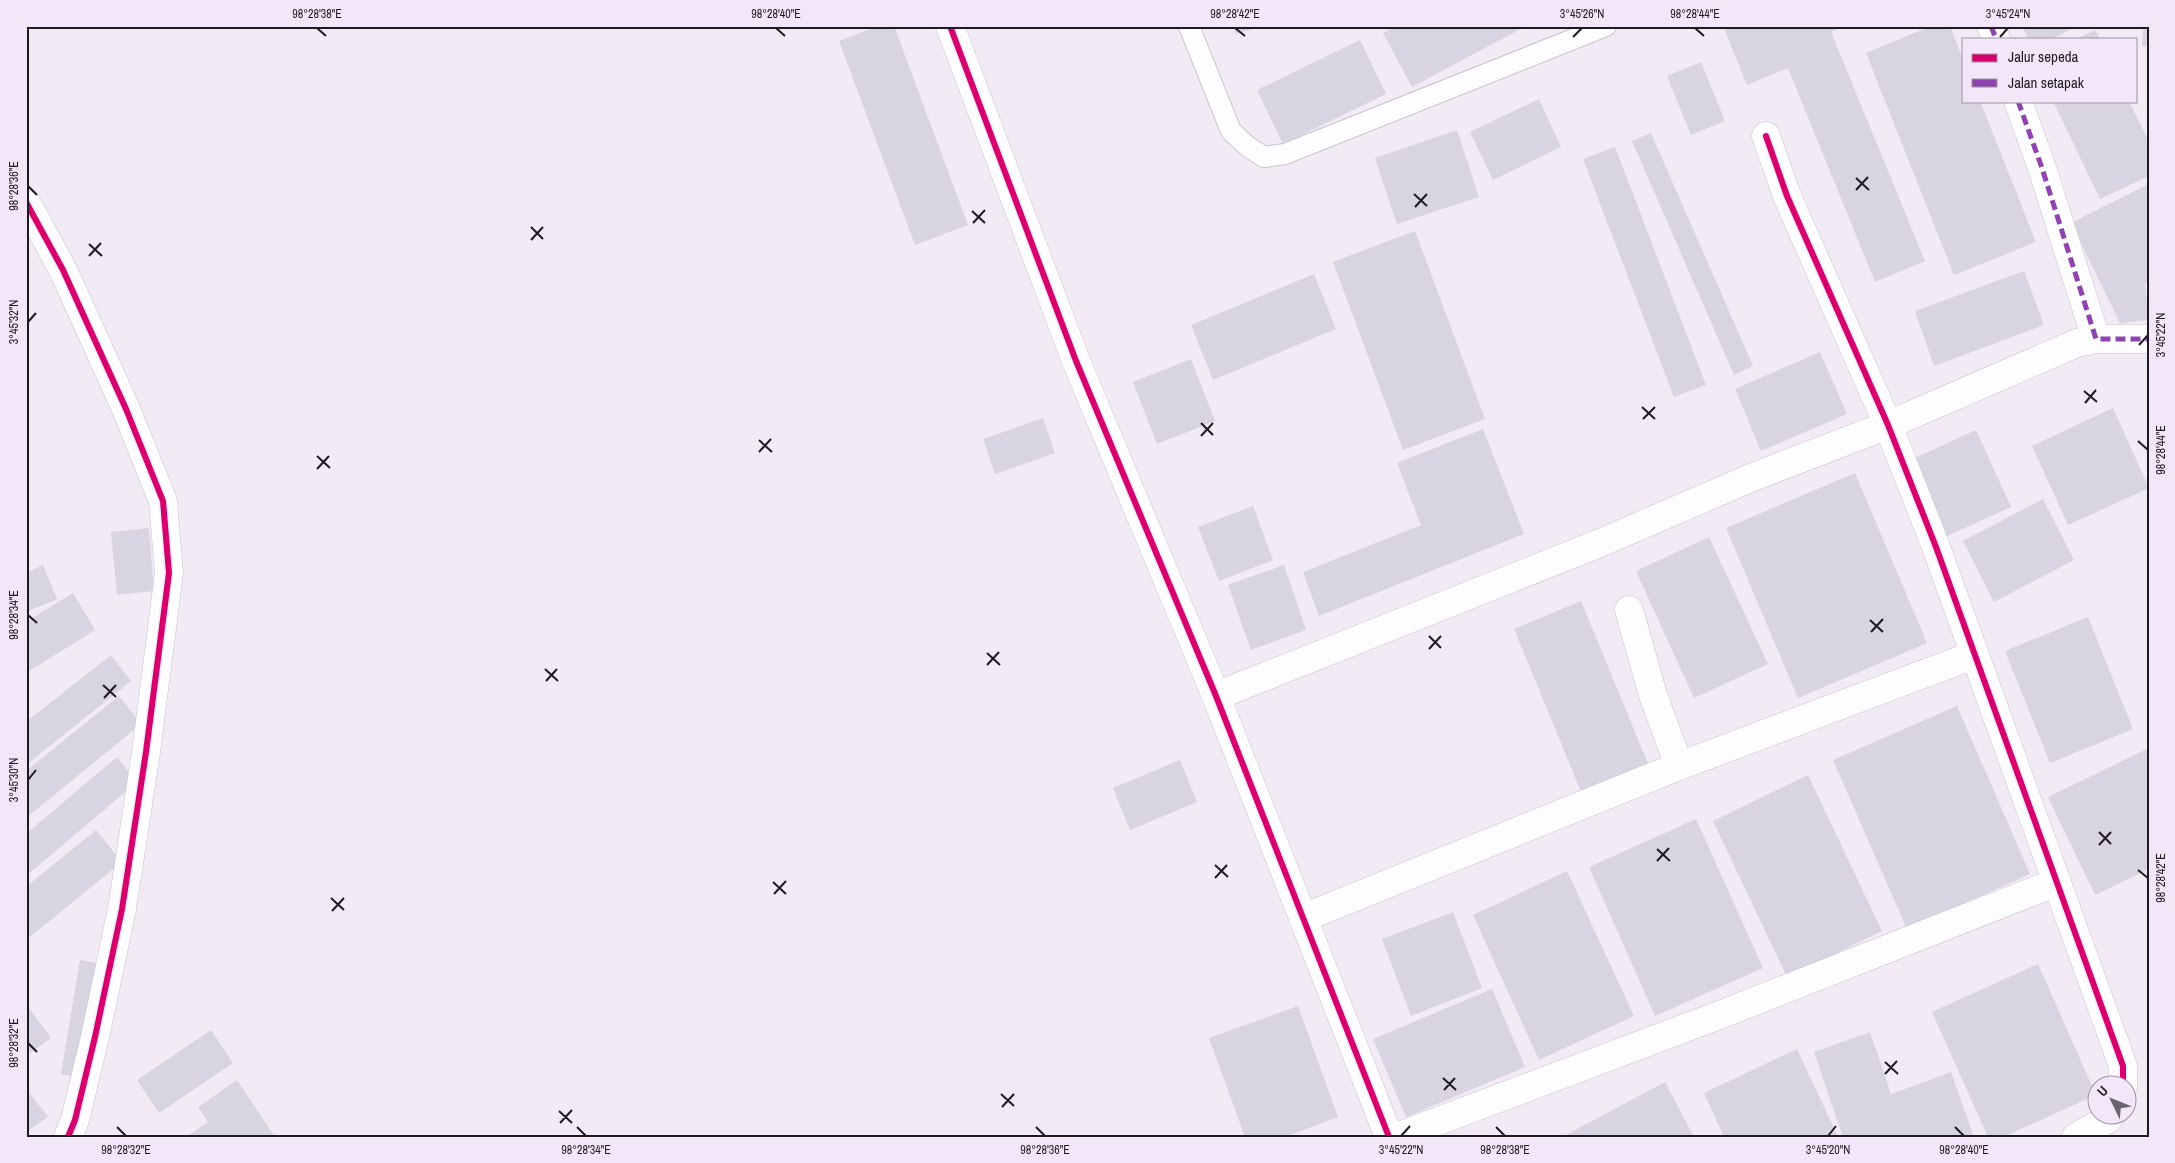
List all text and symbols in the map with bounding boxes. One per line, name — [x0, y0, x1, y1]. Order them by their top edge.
text: 98°28'38"E — [292, 6, 342, 22]
text: 98°28'40"E — [751, 6, 801, 22]
text: 98°28'42"E — [1210, 6, 1260, 22]
text: 3°45'26"N — [1560, 6, 1604, 22]
text: 98°28'44"E — [1670, 6, 1720, 22]
text: 3°45'24"N — [1986, 6, 2030, 22]
legend — [1962, 38, 2138, 102]
text: Jalur sepeda — [2008, 46, 2079, 67]
text: Jalan setapak — [2008, 72, 2085, 93]
text: 98°28'36"E — [6, 161, 22, 211]
text: 3°45'32"N — [6, 300, 22, 344]
text: 3°45'22"N — [2153, 313, 2169, 357]
text: 98°28'44"E — [2153, 425, 2169, 475]
text: 98°28'34"E — [6, 590, 22, 640]
text: 3°45'30"N — [6, 758, 22, 802]
text: 98°28'42"E — [2153, 853, 2169, 903]
text: 98°28'32"E — [6, 1018, 22, 1068]
north arrow — [2088, 1076, 2138, 1126]
text: U — [2093, 1082, 2112, 1100]
text: 98°28'32"E — [101, 1142, 151, 1158]
text: 98°28'34"E — [561, 1142, 611, 1158]
text: 98°28'36"E — [1020, 1142, 1070, 1158]
text: 3°45'22"N — [1379, 1142, 1423, 1158]
text: 98°28'38"E — [1480, 1142, 1530, 1158]
text: 3°45'20"N — [1806, 1142, 1850, 1158]
text: 98°28'40"E — [1939, 1142, 1989, 1158]

